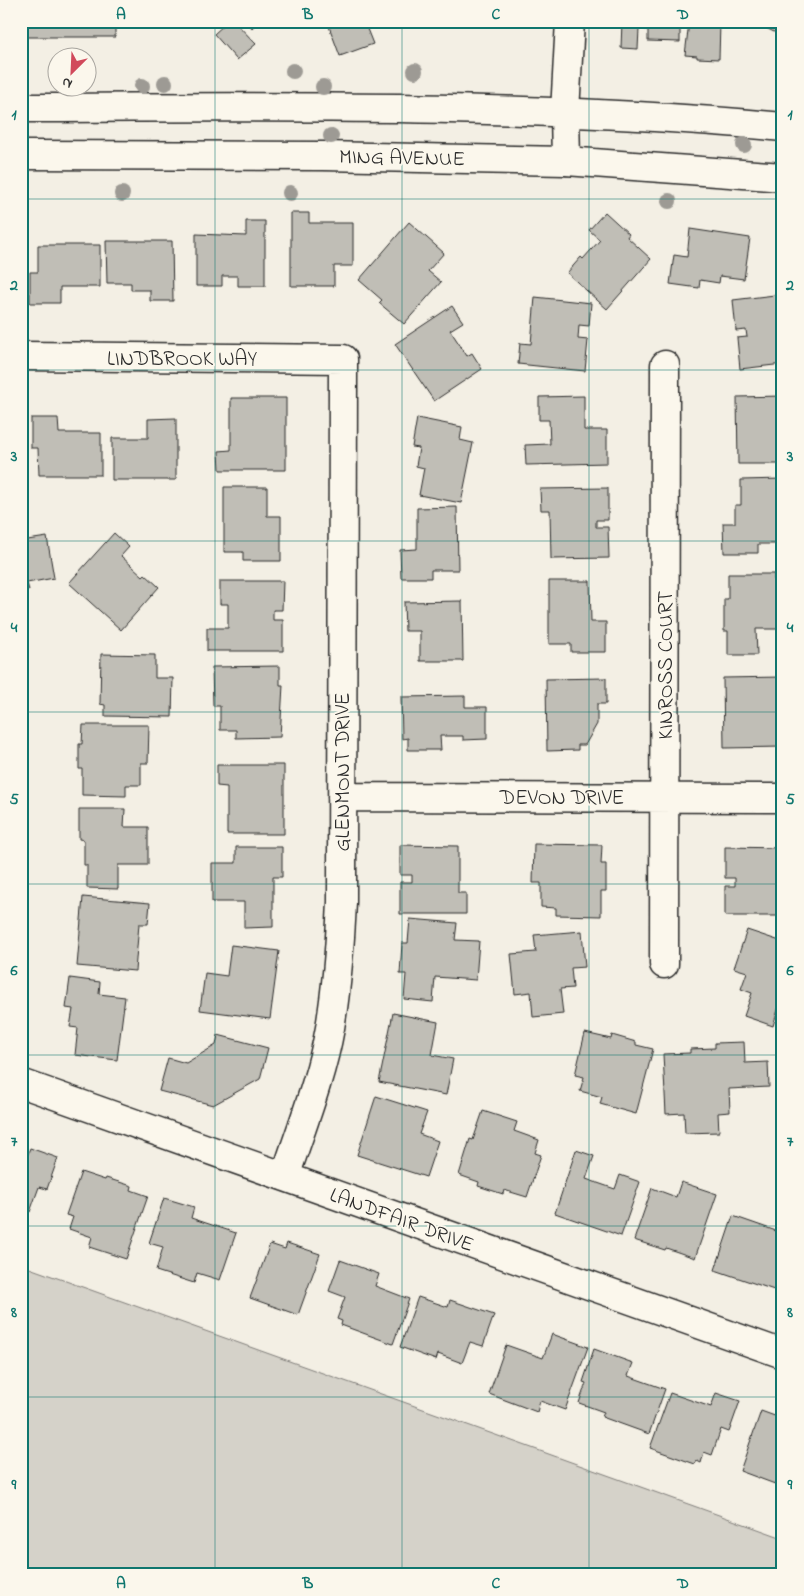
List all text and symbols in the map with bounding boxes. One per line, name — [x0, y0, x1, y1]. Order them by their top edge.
text: A — [116, 3, 126, 27]
text: B — [302, 3, 314, 27]
text: C — [492, 3, 501, 27]
text: D — [676, 3, 689, 27]
north arrow — [48, 48, 98, 98]
text: N — [59, 71, 76, 94]
text: 1 — [11, 103, 17, 127]
text: 1 — [787, 103, 793, 127]
street label: MING AVENUE — [339, 143, 465, 175]
text: 2 — [9, 274, 18, 298]
text: 2 — [785, 274, 794, 298]
street label: LINDBROOK WAY — [107, 345, 257, 375]
text: 3 — [10, 445, 18, 469]
text: 3 — [786, 445, 794, 469]
street label: KINROSS COURT — [652, 591, 682, 739]
text: 4 — [10, 616, 18, 640]
text: 4 — [786, 616, 794, 640]
street label: GLENMONT DRIVE — [329, 692, 359, 852]
street label: DEVON DRIVE — [499, 784, 624, 814]
text: 5 — [9, 788, 19, 812]
text: 5 — [785, 788, 795, 812]
text: 6 — [9, 959, 18, 983]
text: 6 — [785, 959, 794, 983]
text: 7 — [11, 1130, 18, 1154]
text: 7 — [787, 1130, 794, 1154]
street label: LANDFAIR DRIVE — [325, 1181, 478, 1261]
text: 8 — [10, 1301, 17, 1325]
text: 8 — [786, 1301, 793, 1325]
text: 9 — [11, 1473, 17, 1497]
text: 9 — [787, 1473, 793, 1497]
text: A — [116, 1572, 126, 1596]
text: B — [302, 1572, 314, 1596]
text: C — [492, 1572, 501, 1596]
text: D — [676, 1572, 689, 1596]

